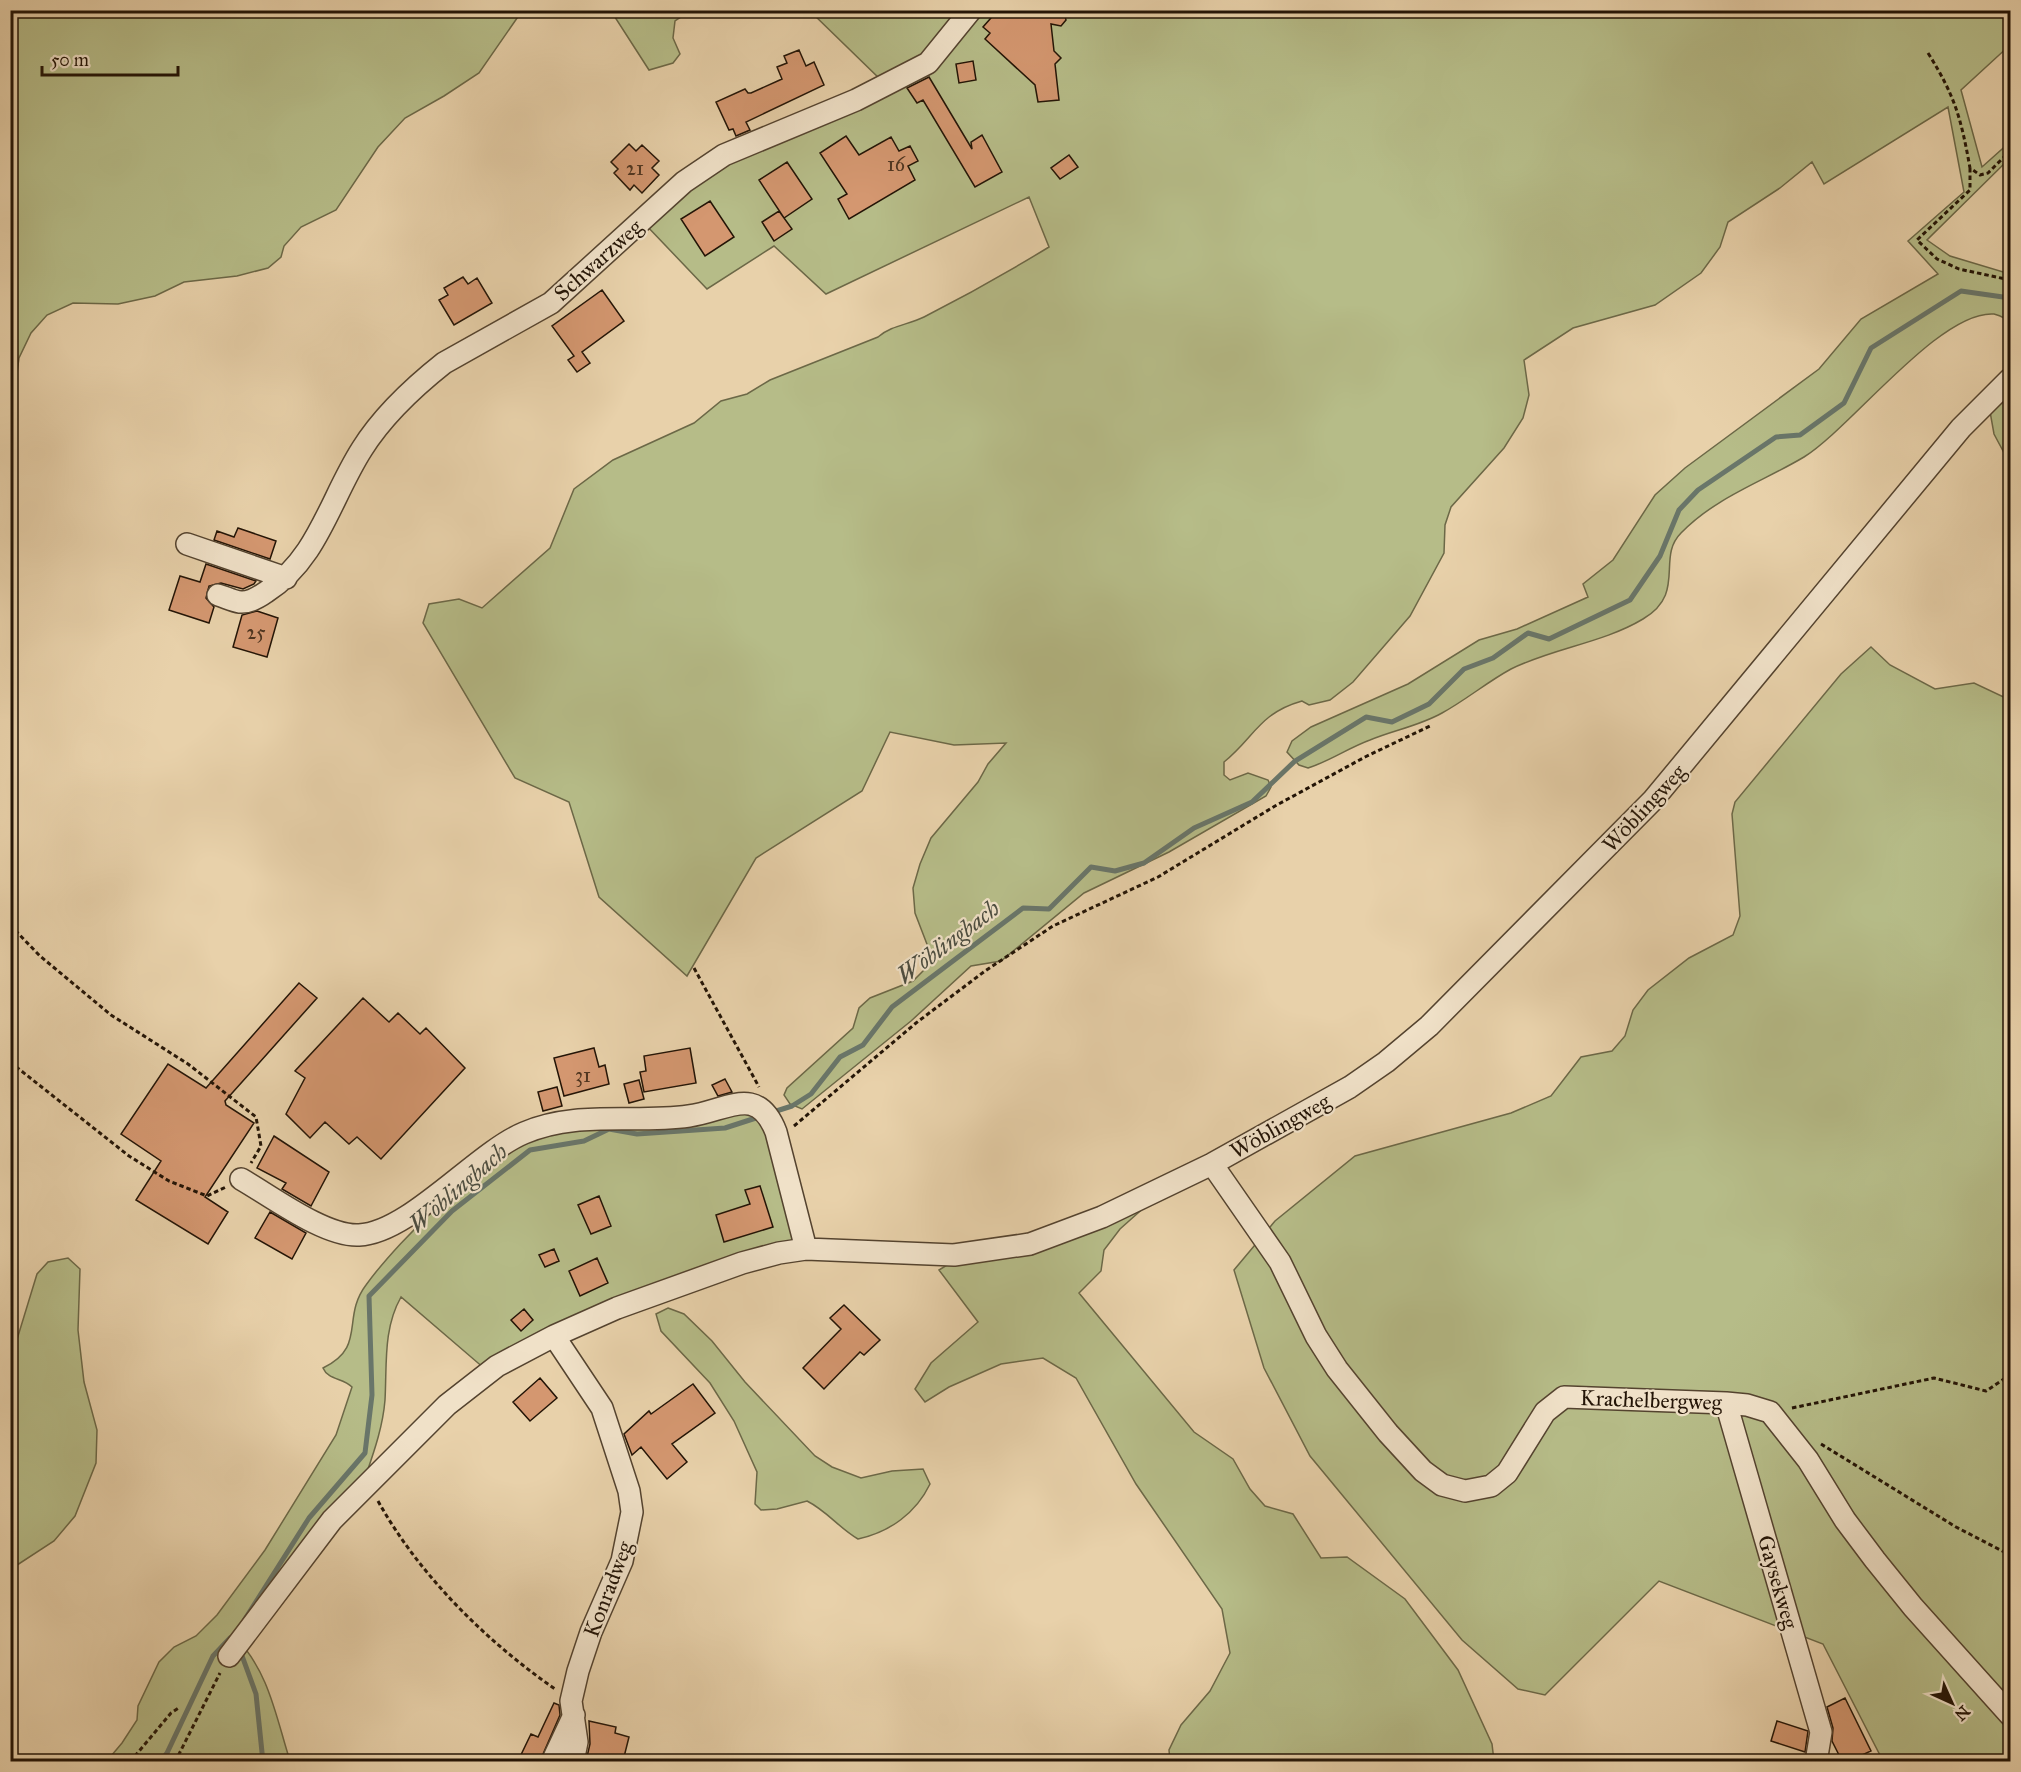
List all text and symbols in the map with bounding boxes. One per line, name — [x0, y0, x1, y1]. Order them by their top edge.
scale bar — [42, 39, 178, 77]
text: 50 m — [51, 49, 89, 71]
house number: 16 — [887, 152, 906, 176]
house number: 21 — [626, 156, 644, 180]
street label: Schwarzweg — [548, 213, 648, 307]
house number: 25 — [246, 620, 266, 644]
street label: Wöblingweg — [1597, 758, 1692, 858]
water label: Wöblingbach — [890, 893, 1006, 991]
house number: 31 — [575, 1063, 591, 1087]
street label: Wöblingweg — [1225, 1087, 1335, 1165]
water label: Wöblingbach — [402, 1137, 514, 1239]
street label: Krachelbergweg — [1580, 1384, 1723, 1416]
street label: Gaysekweg — [1752, 1532, 1804, 1633]
street label: Konradweg — [577, 1537, 639, 1641]
north arrow — [1922, 1673, 1982, 1733]
text: N — [1950, 1702, 1974, 1725]

